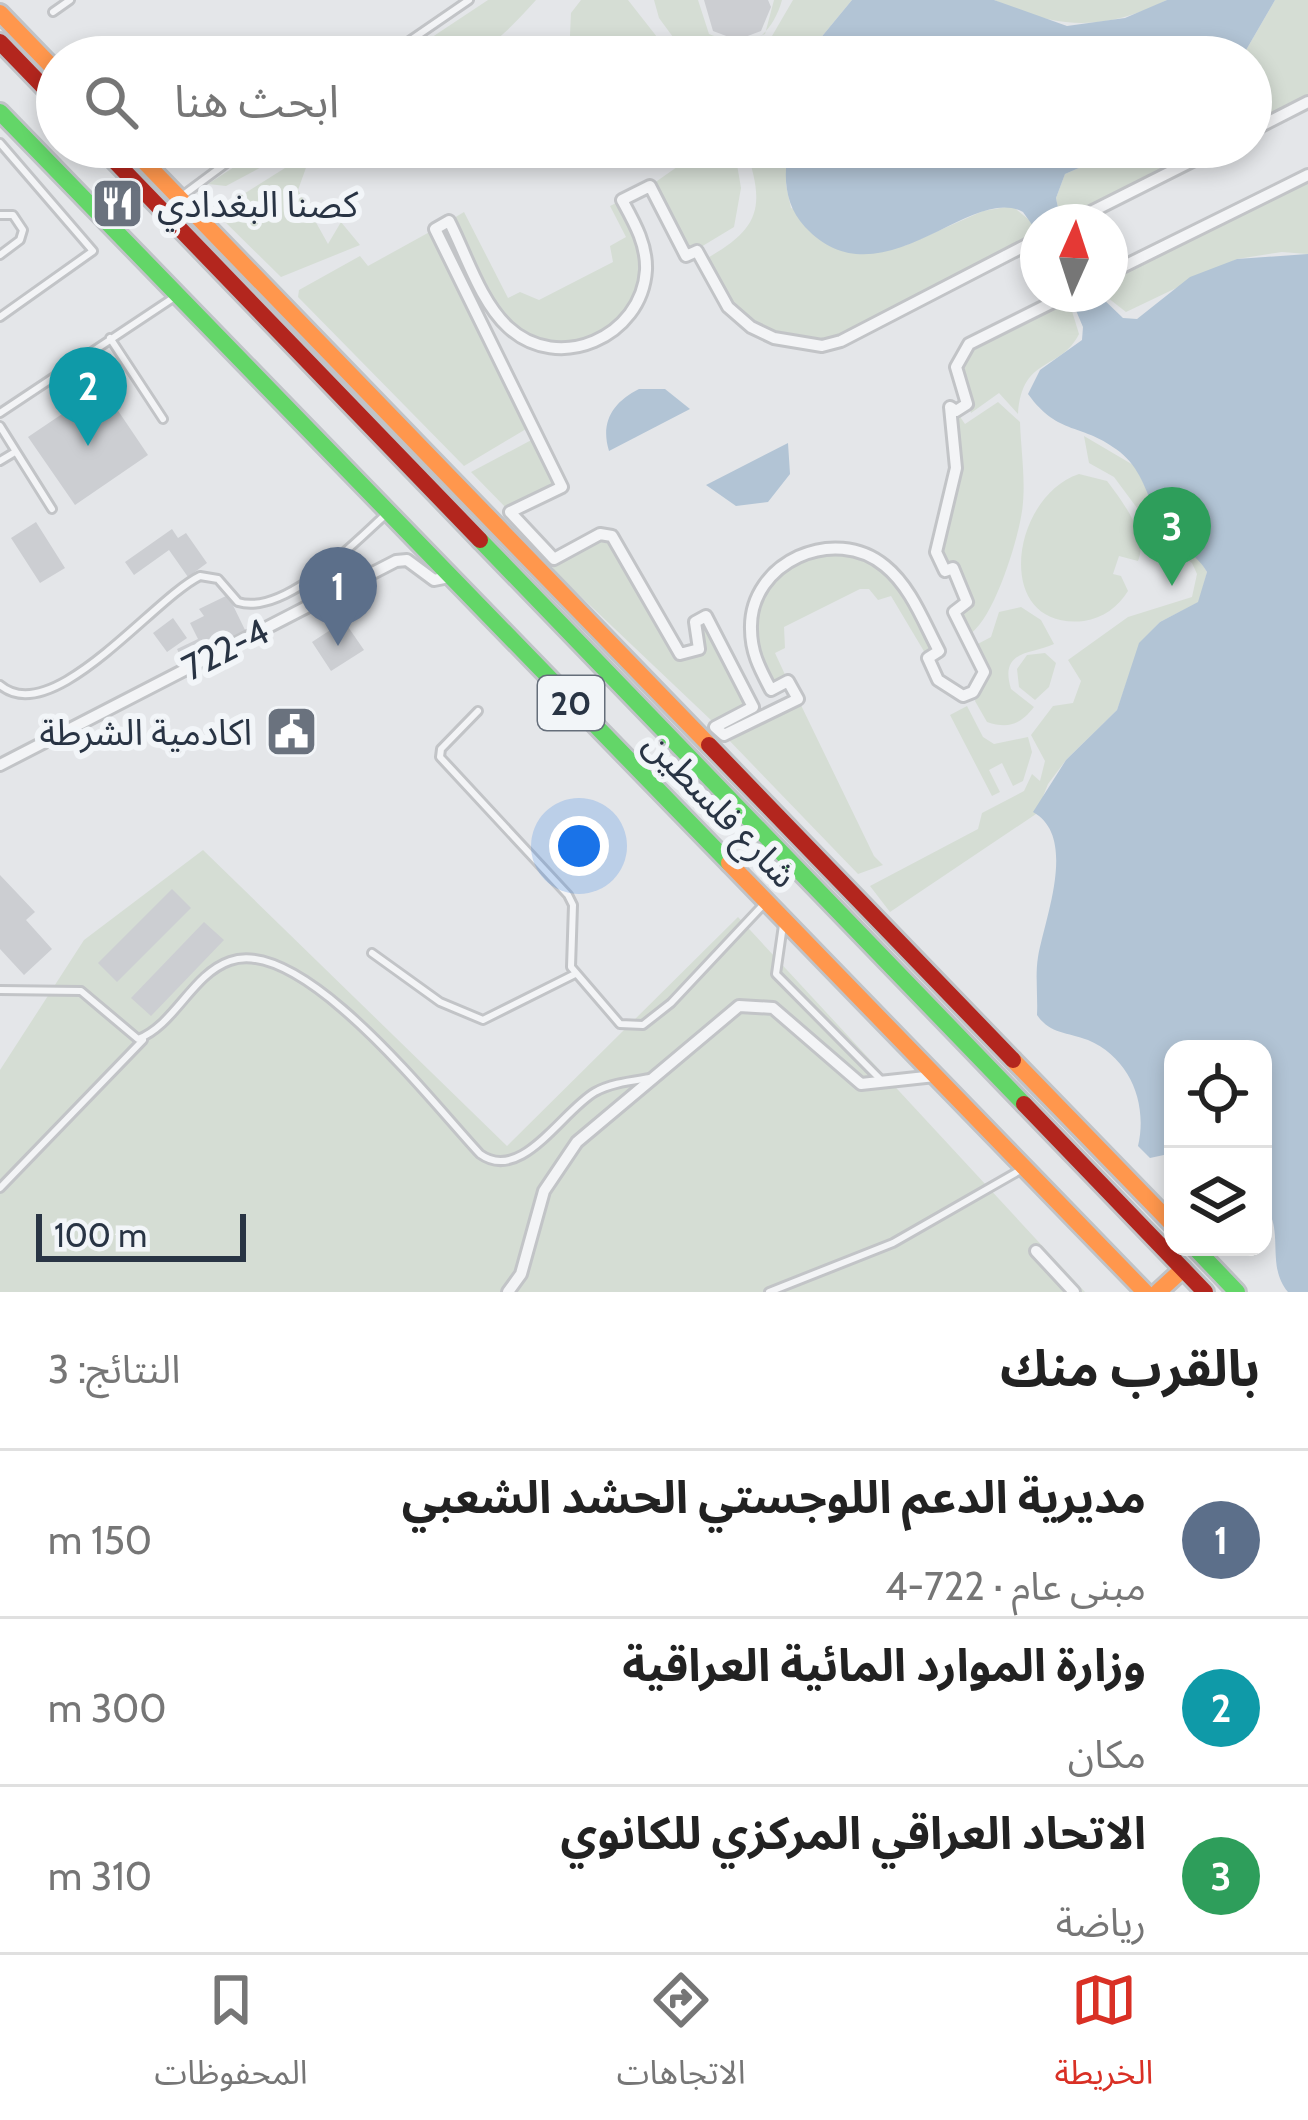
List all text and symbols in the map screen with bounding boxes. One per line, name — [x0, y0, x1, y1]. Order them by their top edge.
search box — [36, 36, 1272, 168]
icon: search — [78, 69, 144, 135]
text: ابحث هنا — [174, 74, 339, 128]
restaurant icon: كصنا البغدادي — [90, 176, 146, 232]
place label: كصنا البغدادي — [157, 182, 359, 232]
north arrow — [1020, 204, 1128, 312]
pin: 2 — [49, 347, 127, 446]
pin: 3 — [1133, 487, 1211, 586]
pin: 1 — [299, 547, 377, 646]
street label: 722-4 — [174, 609, 276, 689]
road number: 20 — [538, 676, 604, 730]
public building icon: اكادمية الشرطة — [263, 704, 319, 760]
place label: اكادمية الشرطة — [39, 710, 252, 754]
street label: شارع فلسطين — [632, 721, 807, 900]
your location — [549, 816, 609, 876]
map controls — [1164, 1040, 1272, 1256]
button: locate — [1164, 1040, 1272, 1148]
button: layers — [1164, 1148, 1272, 1256]
scale bar — [36, 1208, 246, 1261]
text: 100 m — [54, 1215, 147, 1255]
text: بالقرب منك — [1000, 1337, 1260, 1399]
text: النتائج: 3 — [48, 1345, 181, 1393]
text: مديرية الدعم اللوجستي الحشد الشعبي — [402, 1470, 1146, 1524]
text: 150 m — [48, 1516, 152, 1564]
text: 1 — [1214, 1516, 1228, 1564]
text: مبنى عام · 722-4 — [885, 1562, 1146, 1610]
text: وزارة الموارد المائية العراقية — [622, 1638, 1146, 1692]
text: 300 m — [48, 1684, 167, 1732]
text: 2 — [1211, 1684, 1231, 1732]
text: مكان — [1068, 1730, 1146, 1778]
text: الاتحاد العراقي المركزي للكانوي — [561, 1806, 1146, 1860]
text: 310 m — [48, 1852, 152, 1900]
text: 3 — [1210, 1852, 1232, 1900]
text: رياضة — [1056, 1898, 1146, 1946]
tab: المحفوظات — [155, 1967, 308, 2108]
tab: الاتجاهات — [617, 1967, 746, 2108]
tab: الخريطة — [1055, 1967, 1153, 2108]

